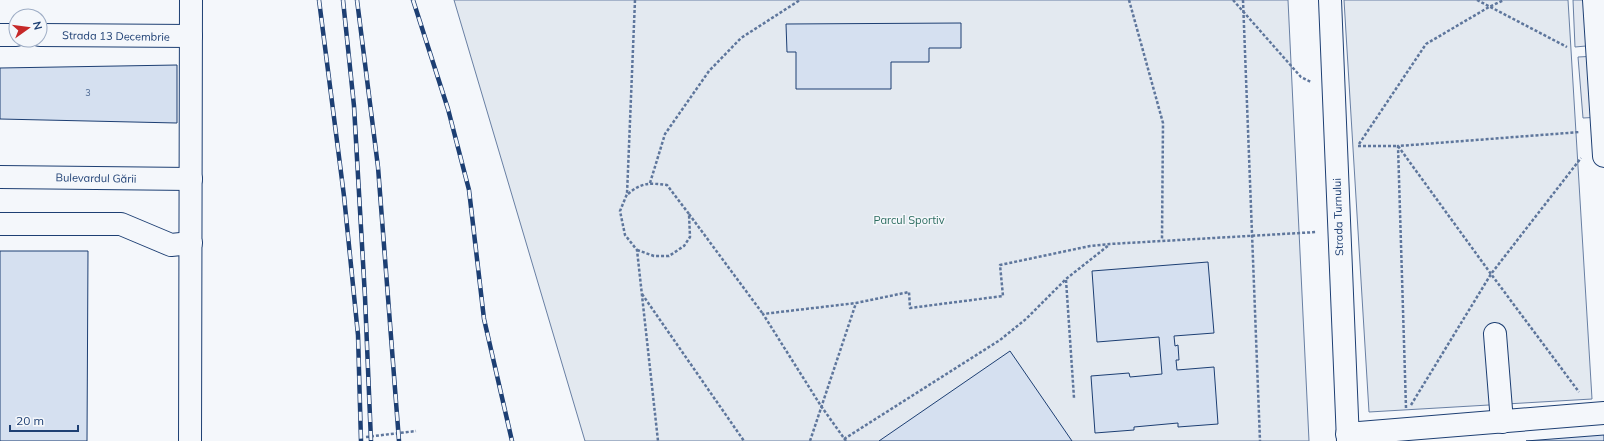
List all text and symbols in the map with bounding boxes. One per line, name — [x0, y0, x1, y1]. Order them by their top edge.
north arrow — [8, 8, 48, 48]
text: N — [30, 20, 46, 31]
street label: Strada 13 Decembrie — [62, 28, 170, 44]
house number: 3 — [85, 87, 91, 98]
street label: Bulevardul Gării — [55, 170, 137, 186]
street label: Strada Turnului — [1330, 178, 1346, 256]
park label: Parcul Sportiv — [873, 213, 945, 227]
scale bar — [10, 407, 78, 433]
text: 20 m — [16, 413, 44, 428]

